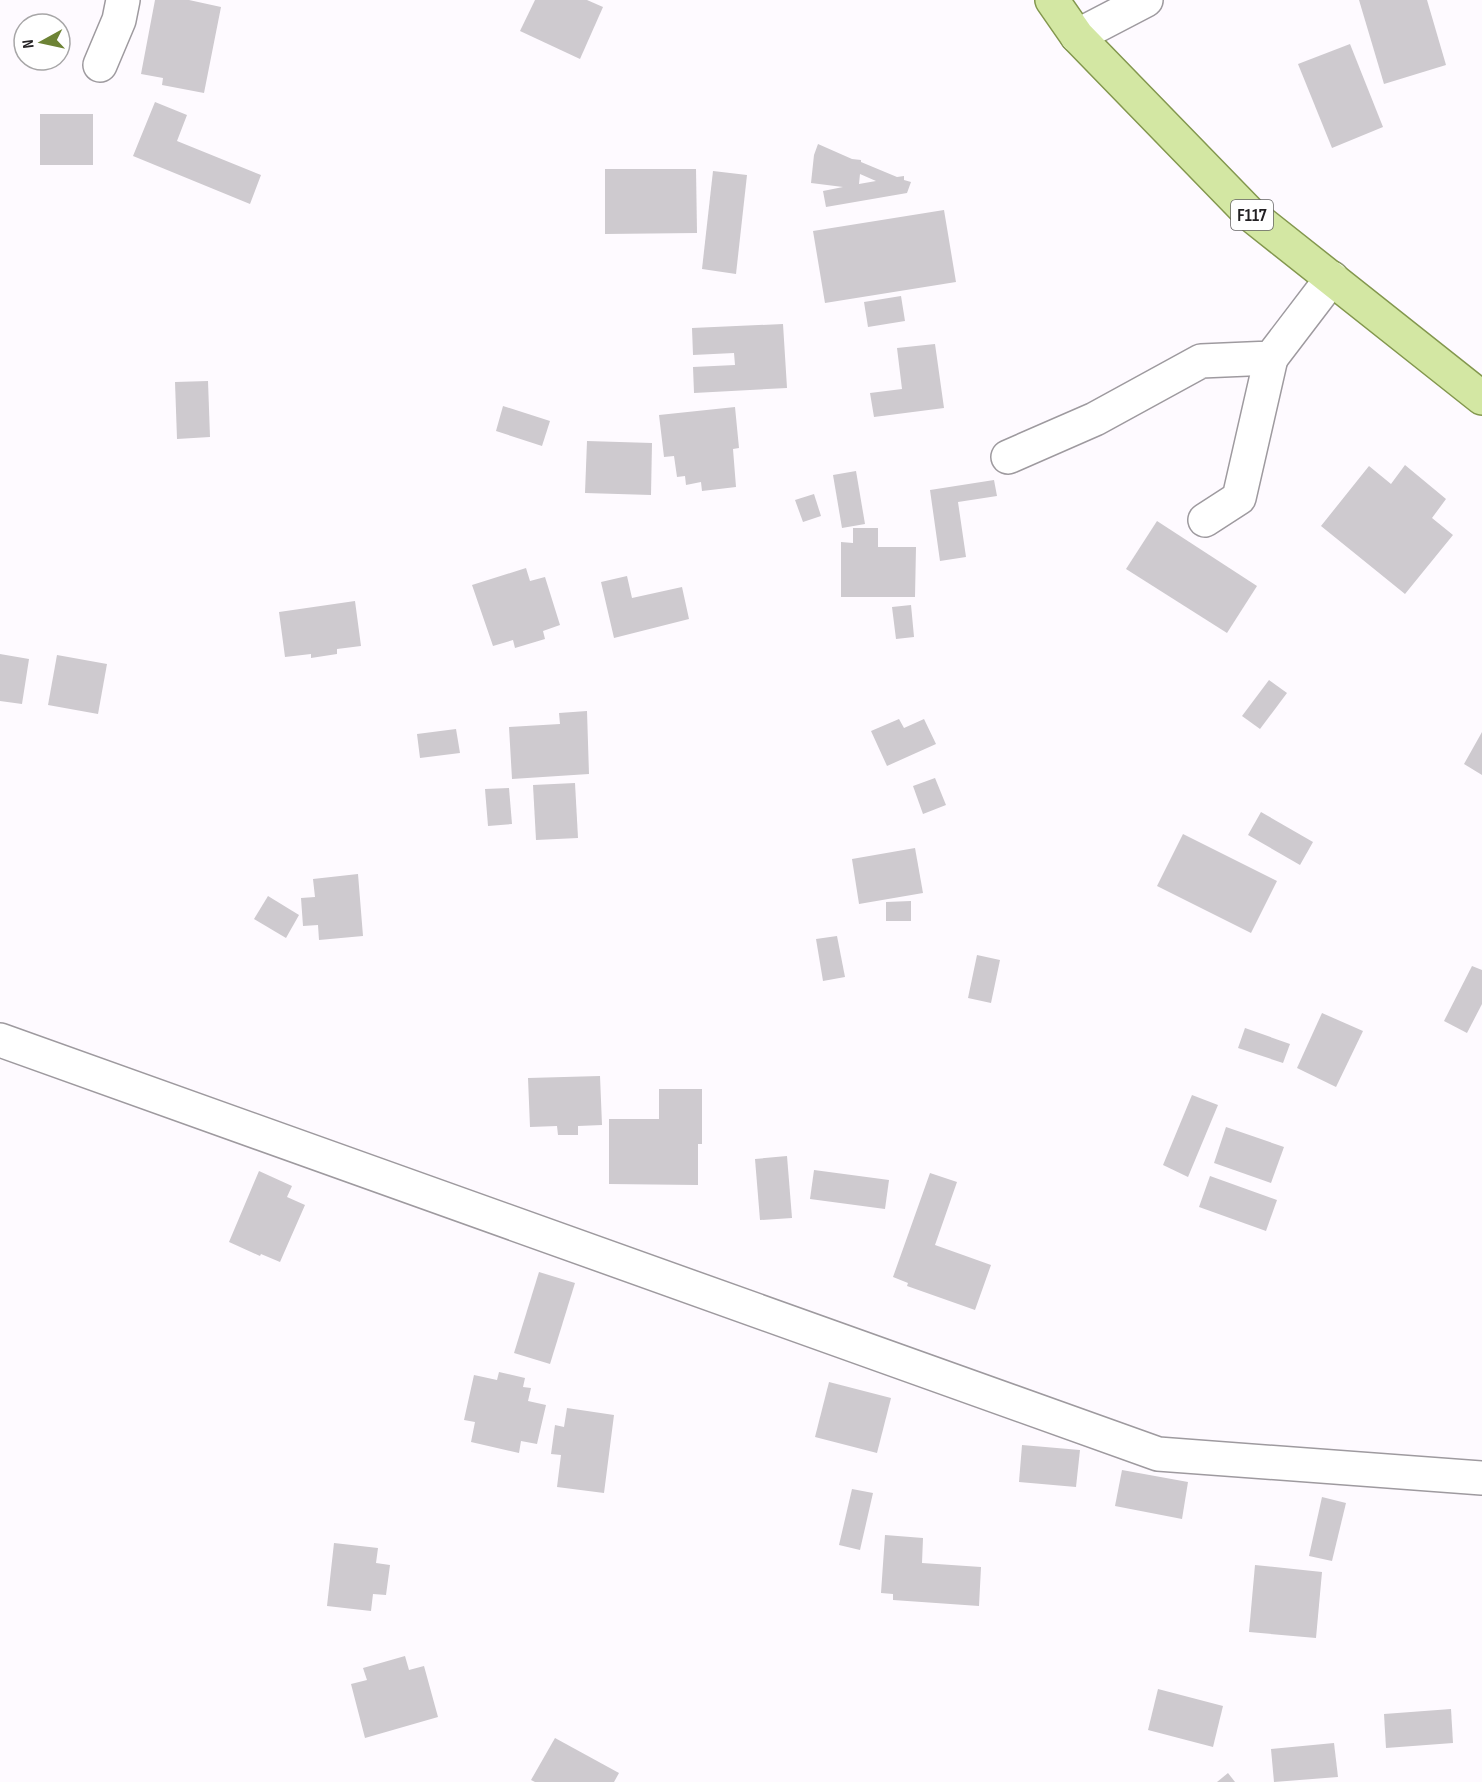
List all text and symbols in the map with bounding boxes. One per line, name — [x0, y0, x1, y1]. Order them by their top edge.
north arrow — [12, 12, 72, 72]
text: N — [19, 38, 39, 49]
road number: F117 — [1231, 200, 1273, 230]

